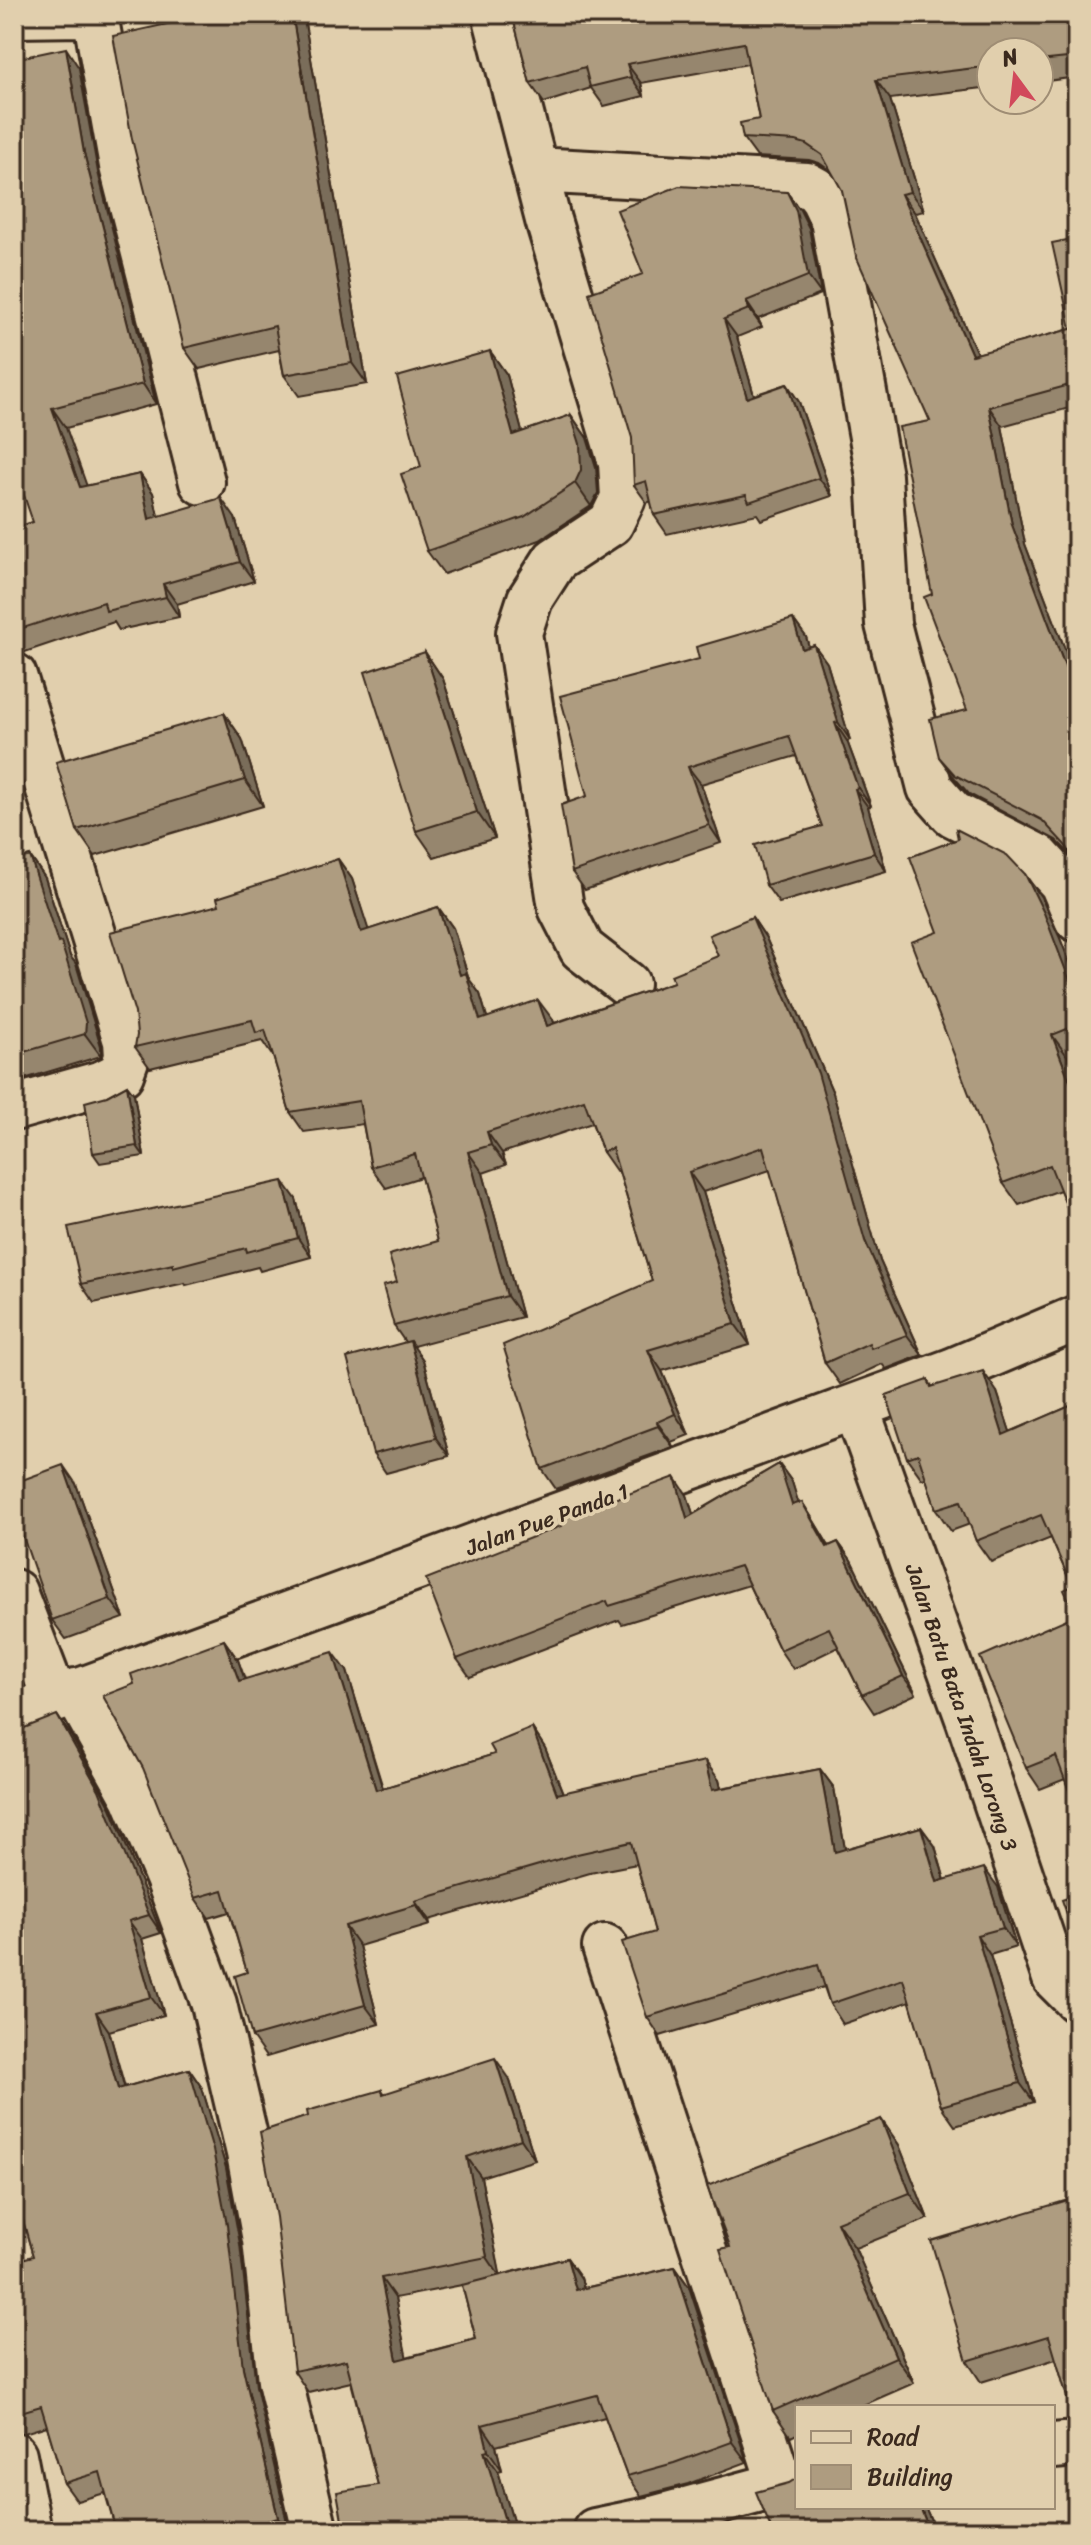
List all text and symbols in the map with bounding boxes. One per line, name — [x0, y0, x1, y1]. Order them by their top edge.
north arrow — [975, 36, 1055, 116]
text: N — [997, 36, 1023, 78]
street label: Jalan Pue Panda 1 — [459, 1472, 634, 1567]
street label: Jalan Batu Bata Indah Lorong 3 — [894, 1557, 1029, 1856]
legend — [795, 2405, 1055, 2509]
text: Road — [867, 2416, 921, 2458]
text: Building — [867, 2456, 953, 2498]

